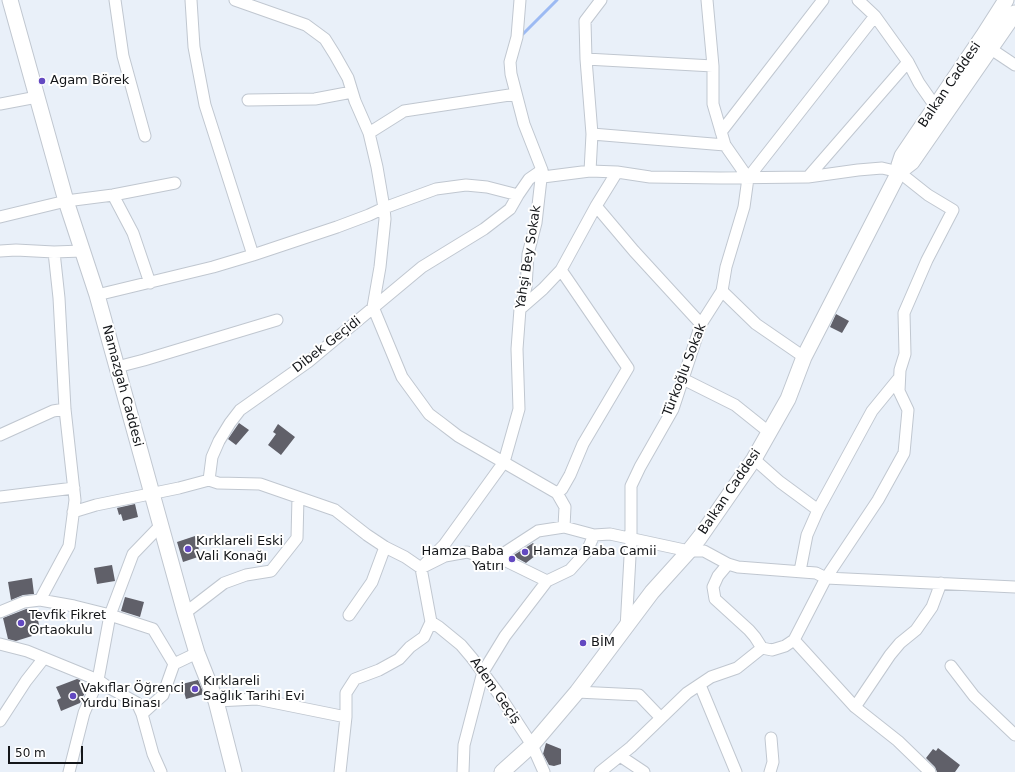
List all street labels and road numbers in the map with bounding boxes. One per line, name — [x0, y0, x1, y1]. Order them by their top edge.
street label: Balkan Caddesi — [916, 39, 984, 131]
street label: Yahşi Bey Sokak — [513, 204, 545, 310]
street label: Dibek Geçidi — [290, 314, 364, 376]
street label: Türkoğlu Sokak — [660, 321, 710, 419]
street label: Namazgah Caddesi — [98, 323, 146, 449]
street label: Balkan Caddesi — [696, 446, 764, 538]
street label: Adem Geçiş — [466, 655, 524, 727]

